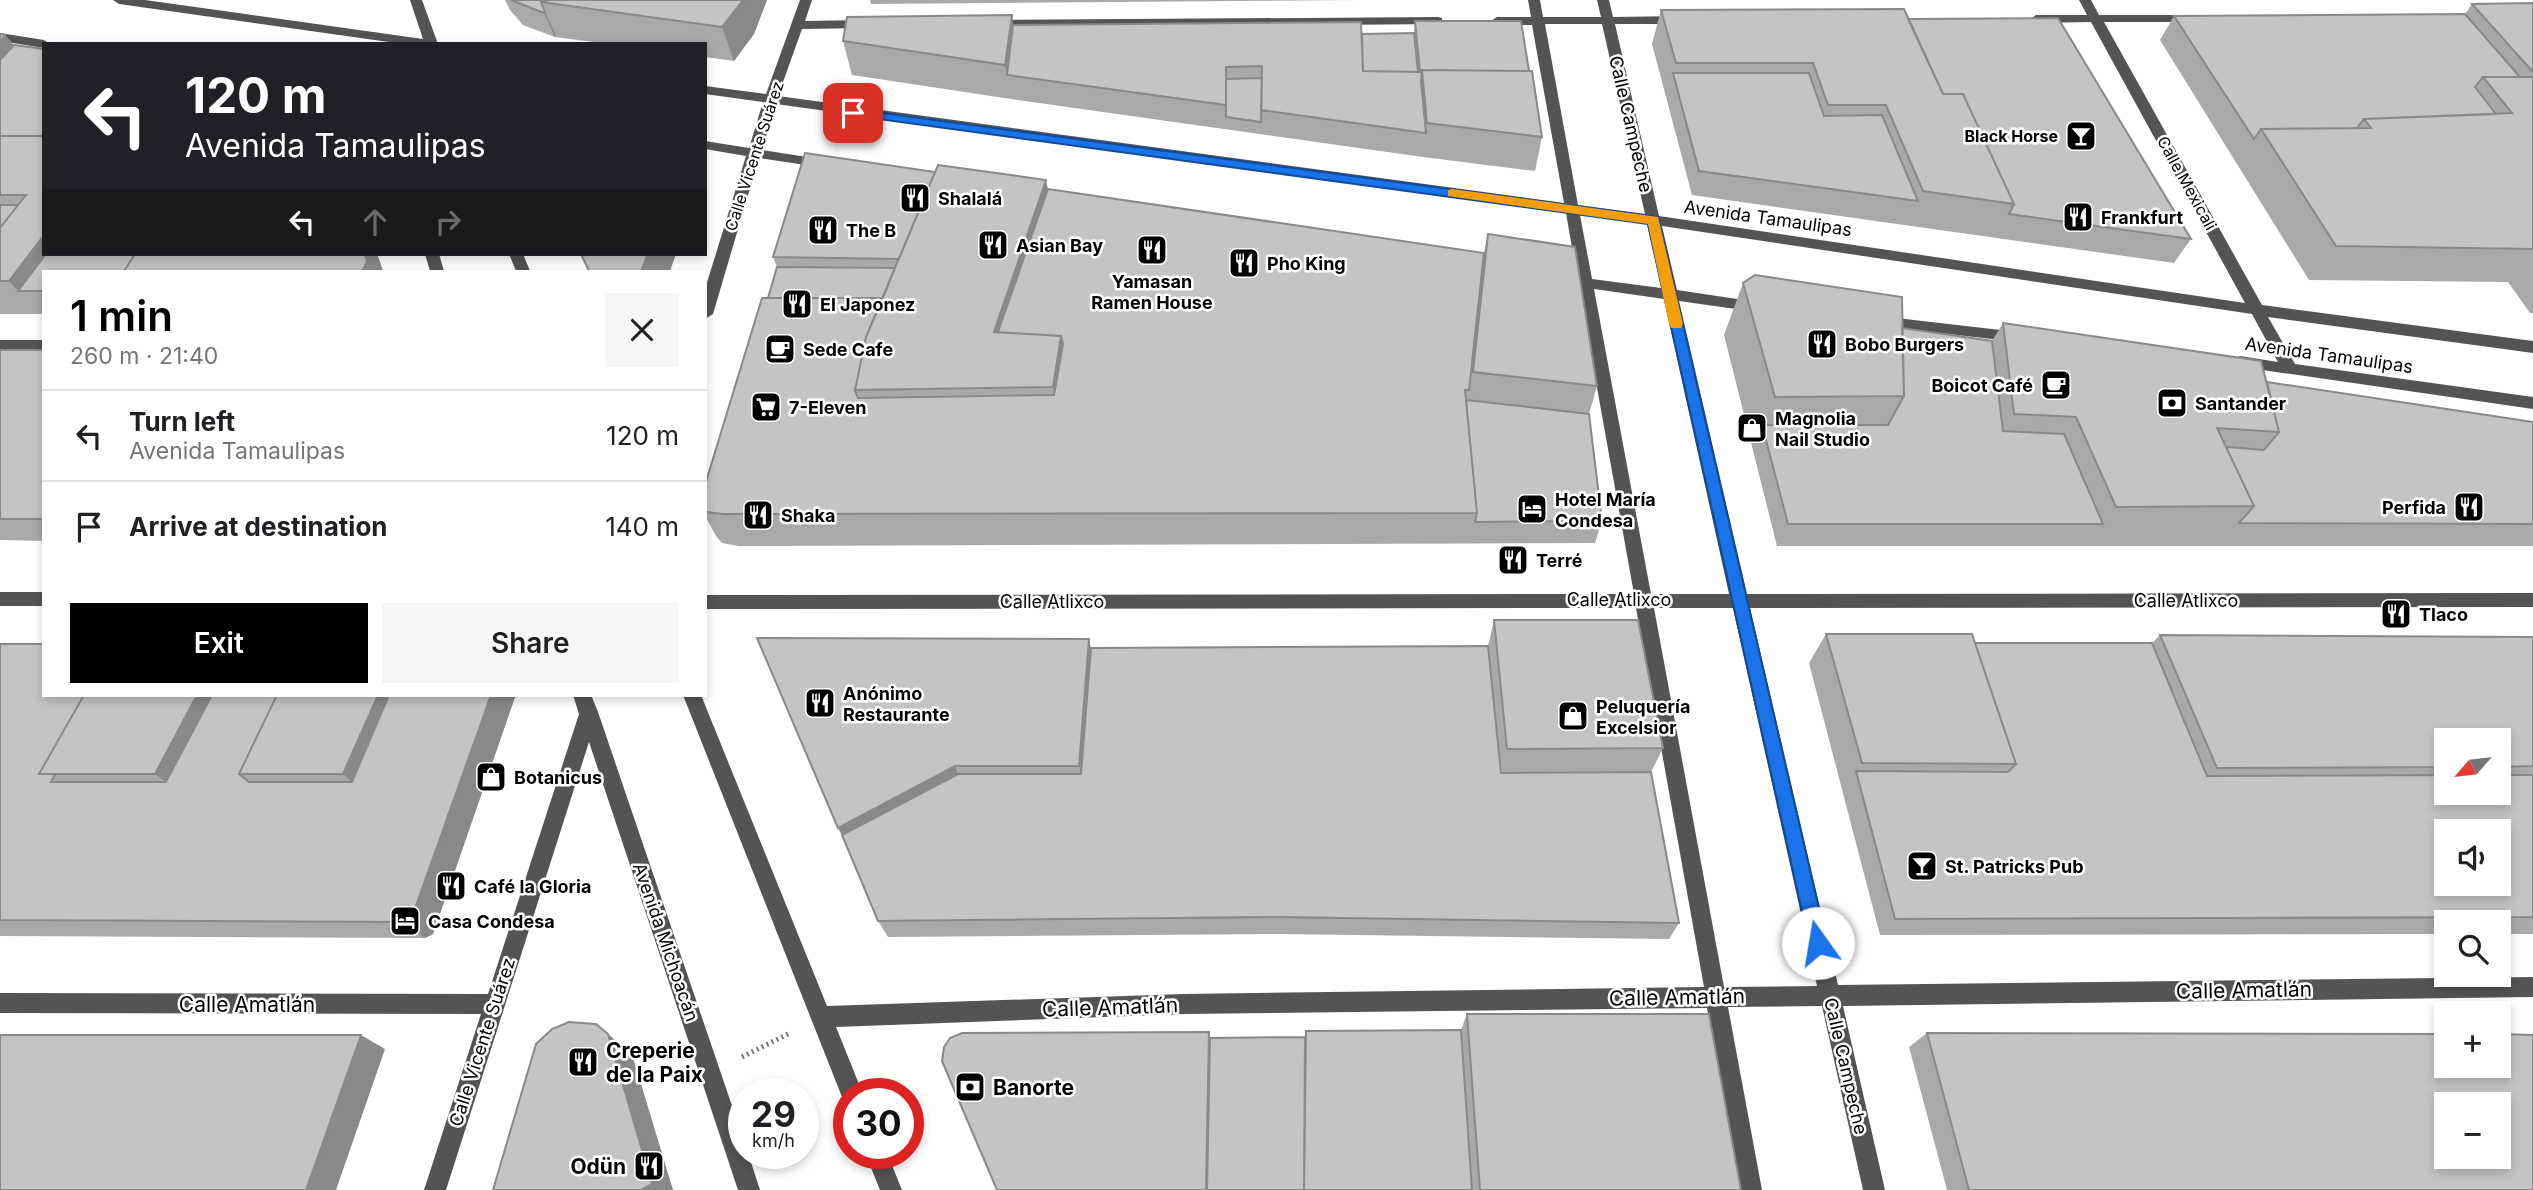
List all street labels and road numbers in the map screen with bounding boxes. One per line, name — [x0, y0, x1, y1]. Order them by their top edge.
street label: Calle Campeche — [1605, 54, 1657, 194]
street label: Calle Vicente Suárez — [720, 79, 788, 233]
street label: Calle Mexicali — [2153, 133, 2221, 233]
street label: Avenida Tamaulipas — [1683, 196, 1853, 240]
street label: Avenida Tamaulipas — [2244, 333, 2414, 377]
street label: Calle Atlixco — [1567, 589, 1671, 610]
street label: Calle Atlixco — [2134, 590, 2238, 611]
street label: Calle Atlixco — [1000, 591, 1104, 612]
street label: Avenida Michoacán — [629, 860, 703, 1024]
street label: Calle Vicente Suárez — [445, 955, 519, 1129]
street label: Calle Amatlán — [2176, 976, 2312, 1004]
street label: Calle Amatlán — [1609, 983, 1745, 1011]
street label: Calle Amatlán — [179, 992, 315, 1017]
street label: Calle Amatlán — [1041, 992, 1179, 1022]
street label: Calle Campeche — [1820, 996, 1872, 1136]

